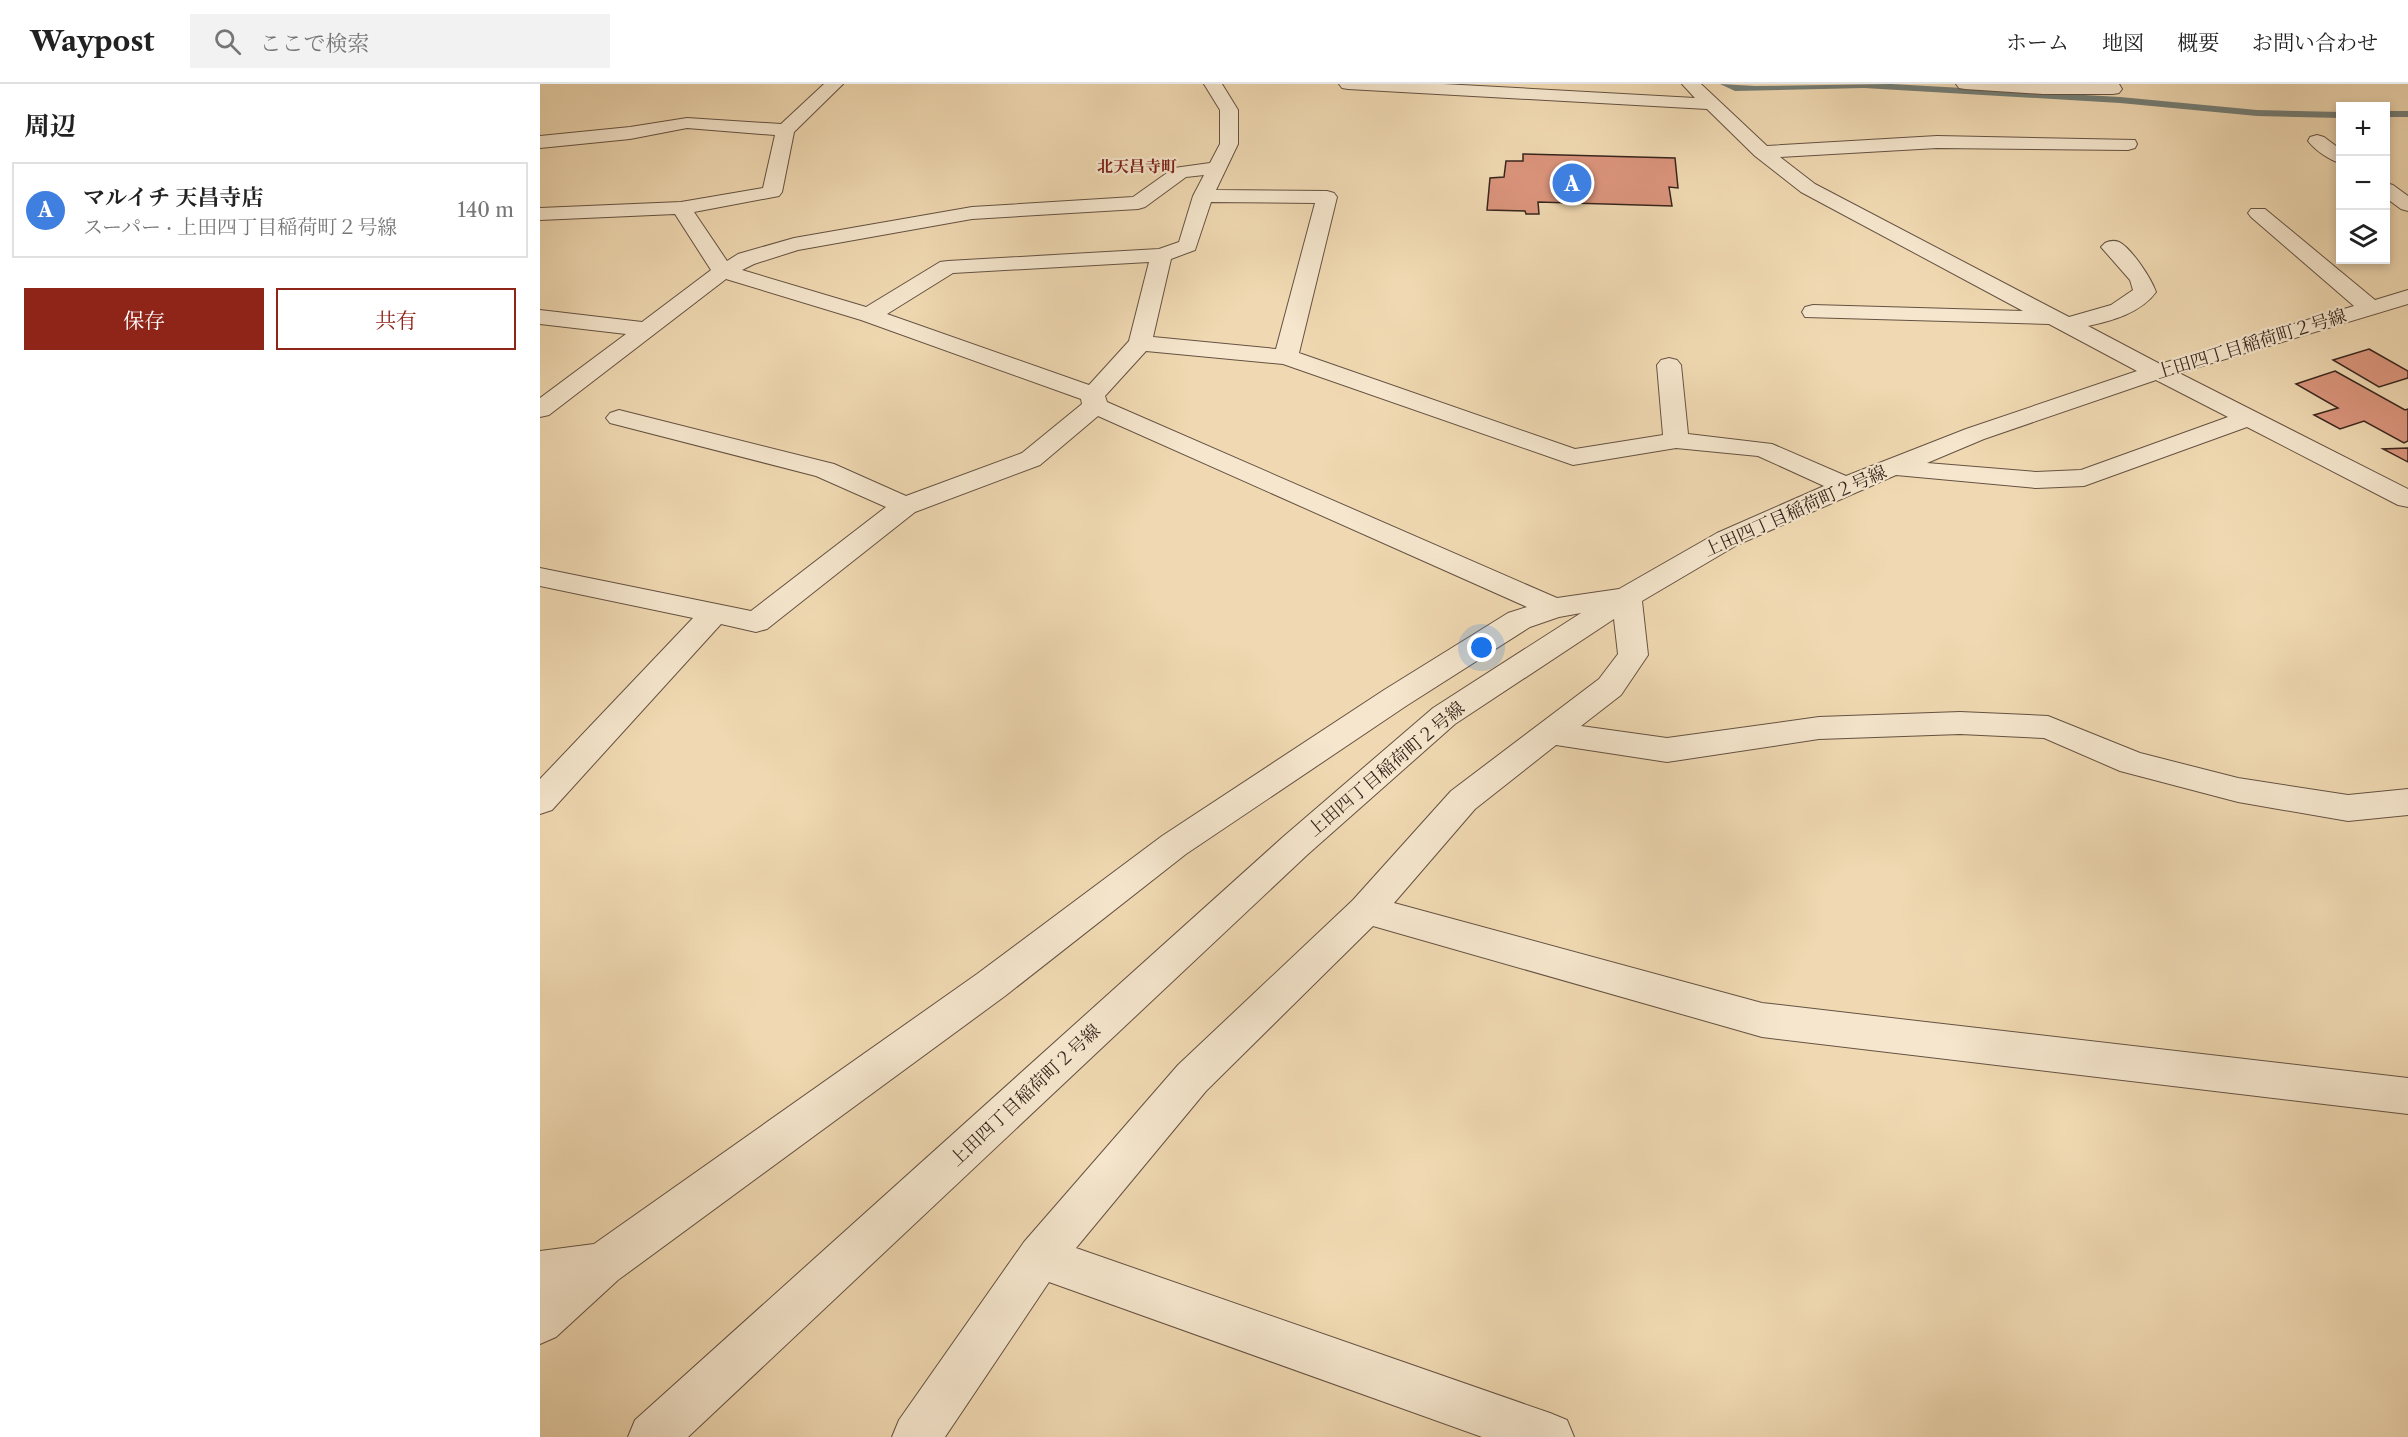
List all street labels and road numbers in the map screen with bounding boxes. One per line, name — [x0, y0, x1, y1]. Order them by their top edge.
street label: 上田四丁目稲荷町２号線 — [2153, 305, 2349, 383]
street label: 上田四丁目稲荷町２号線 — [1700, 461, 1890, 561]
street label: 上田四丁目稲荷町２号線 — [1303, 697, 1469, 841]
street label: 上田四丁目稲荷町２号線 — [945, 1019, 1105, 1171]

